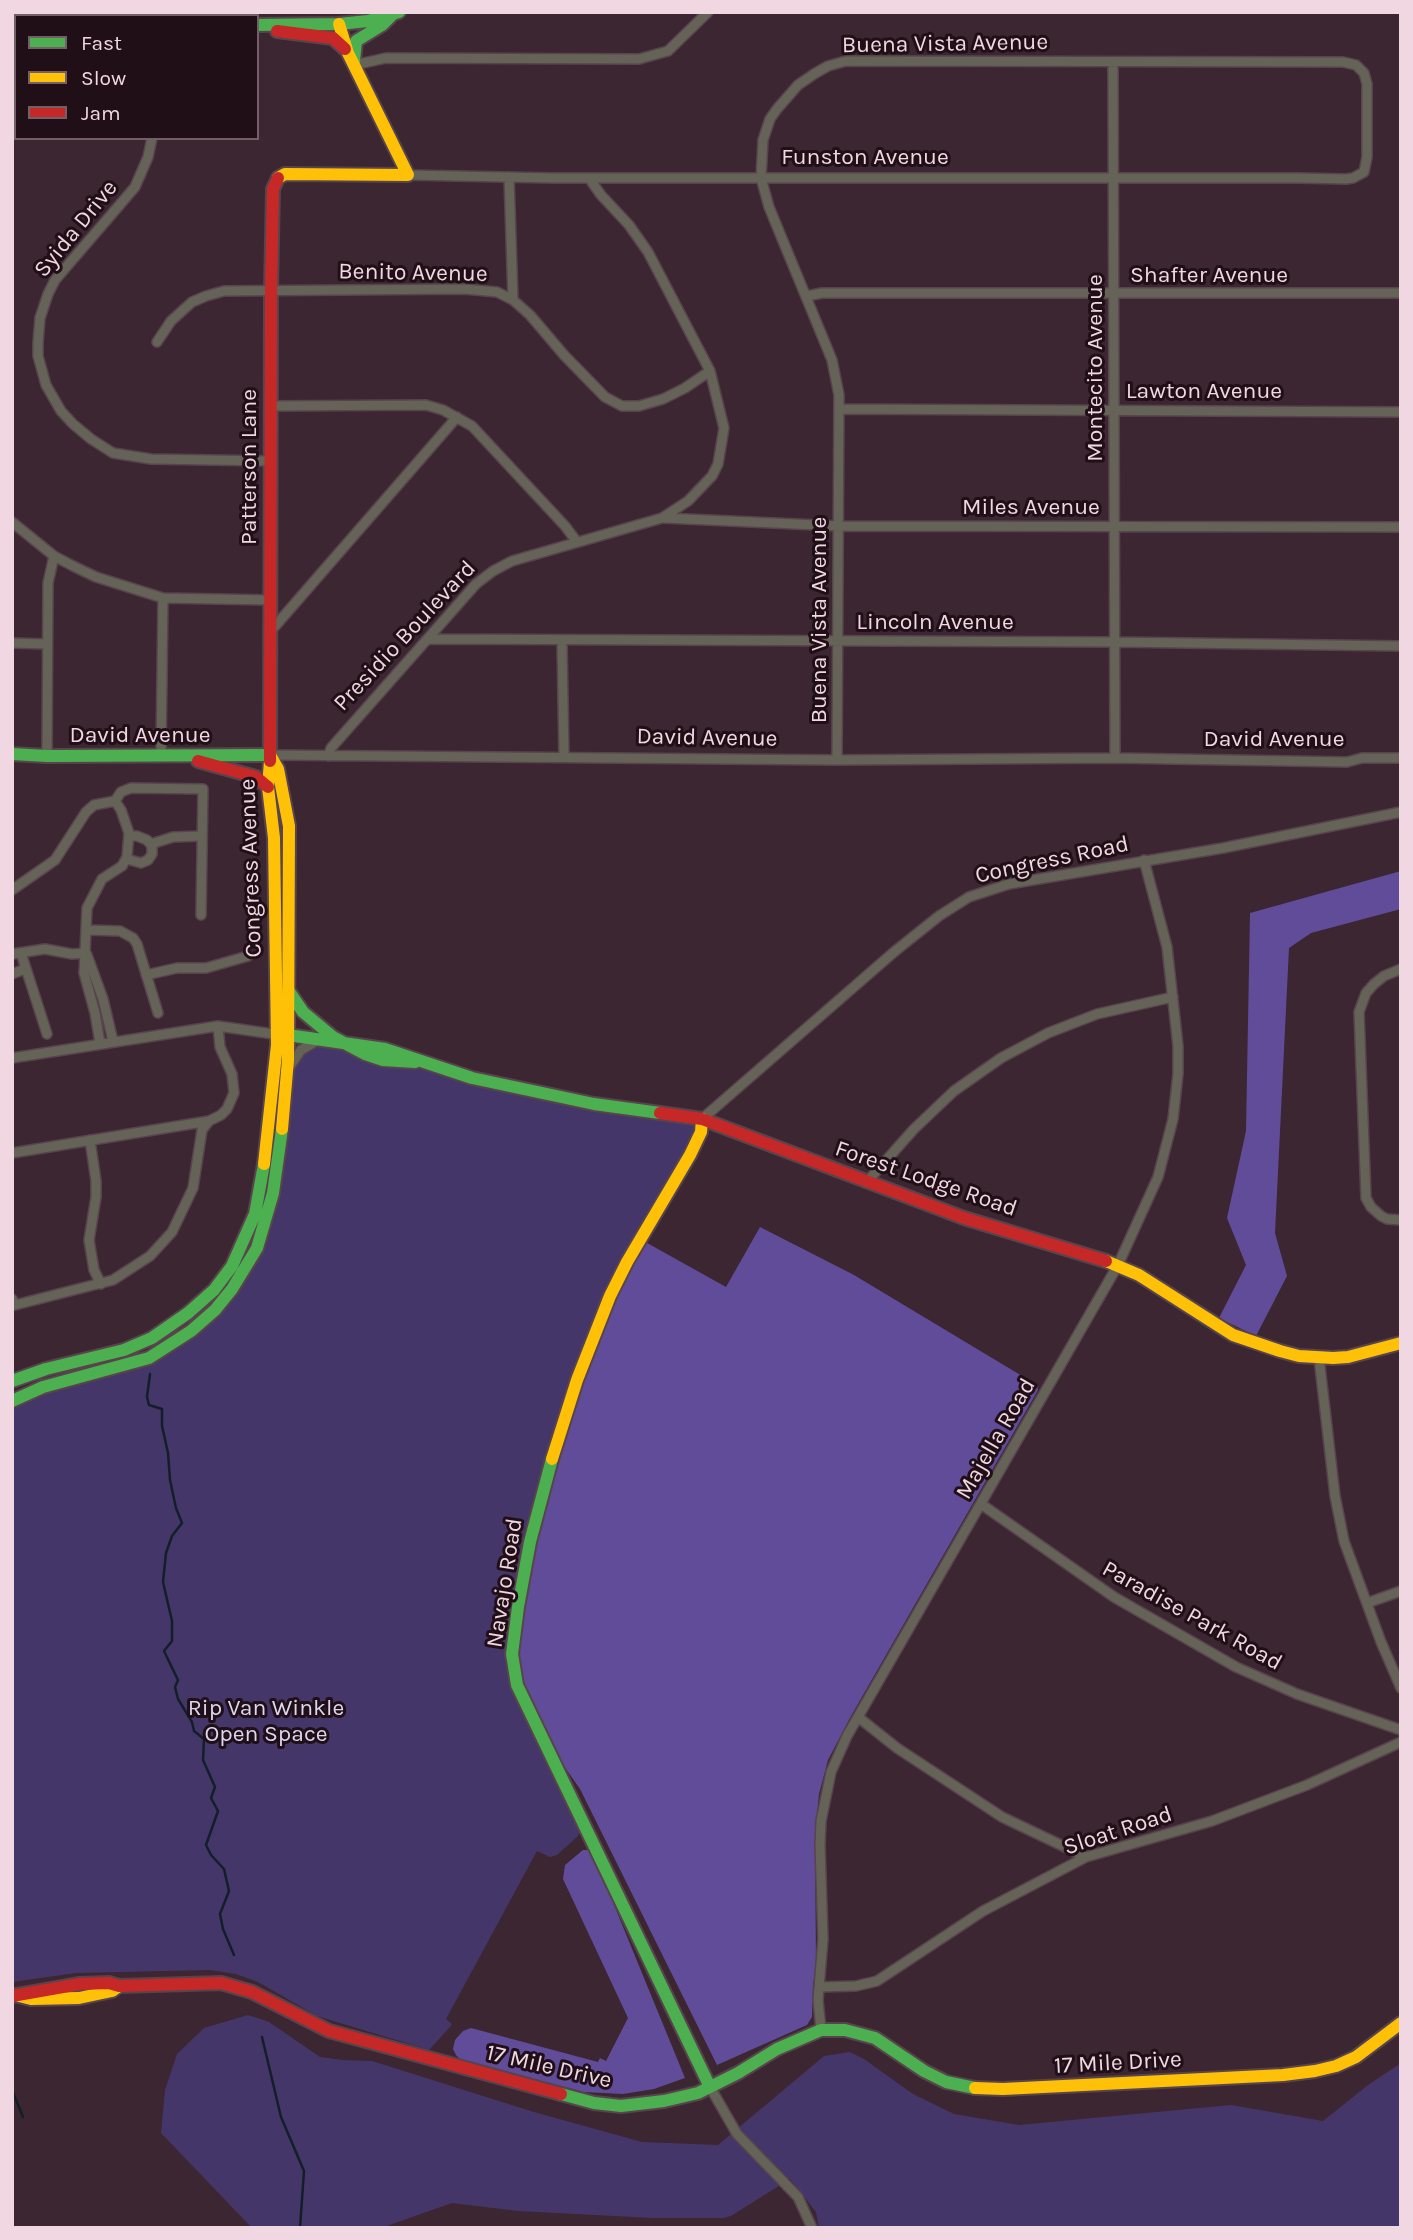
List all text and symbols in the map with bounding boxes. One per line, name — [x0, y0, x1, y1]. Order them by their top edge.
legend — [14, 14, 259, 140]
street label: Buena Vista Avenue — [842, 28, 1048, 60]
text: Fast — [81, 31, 122, 55]
text: Slow — [81, 66, 126, 90]
text: Jam — [81, 101, 121, 125]
street label: Funston Avenue — [781, 143, 949, 171]
street label: Syida Drive — [28, 175, 124, 283]
street label: Benito Avenue — [338, 258, 488, 288]
street label: Shafter Avenue — [1130, 261, 1288, 289]
street label: Montecito Avenue — [1081, 274, 1109, 462]
street label: Lawton Avenue — [1126, 377, 1282, 405]
street label: Patterson Lane — [235, 389, 263, 545]
street label: Miles Avenue — [962, 493, 1100, 521]
street label: Buena Vista Avenue — [805, 517, 833, 723]
street label: Presidio Boulevard — [328, 555, 482, 717]
street label: Lincoln Avenue — [856, 608, 1014, 636]
street label: David Avenue — [69, 721, 211, 749]
street label: David Avenue — [636, 723, 778, 753]
street label: David Avenue — [1203, 725, 1345, 753]
street label: Congress Avenue — [234, 778, 268, 958]
street label: Congress Road — [973, 830, 1131, 890]
street label: Forest Lodge Road — [831, 1135, 1021, 1223]
street label: Majella Road — [950, 1374, 1042, 1504]
street label: Navajo Road — [481, 1516, 529, 1650]
street label: Paradise Park Road — [1097, 1555, 1287, 1677]
park label: Rip Van Winkle Open Space — [188, 1694, 344, 1748]
street label: Sloat Road — [1060, 1800, 1176, 1862]
street label: 17 Mile Drive — [484, 2039, 614, 2095]
street label: 17 Mile Drive — [1054, 2046, 1182, 2080]

